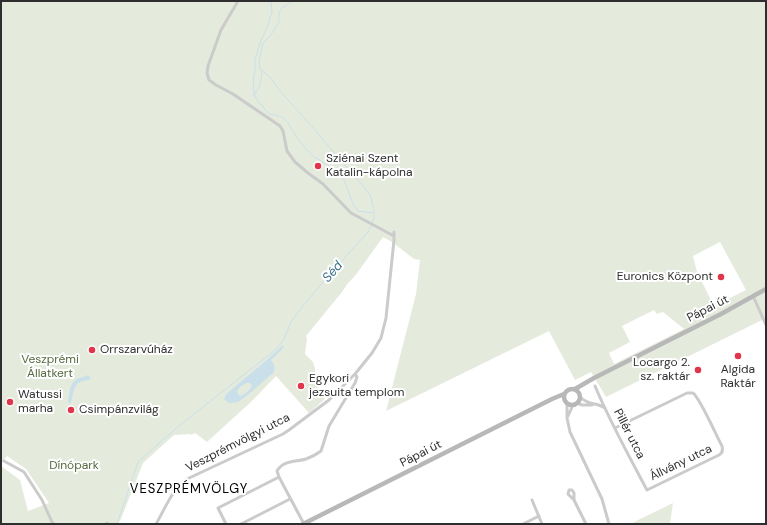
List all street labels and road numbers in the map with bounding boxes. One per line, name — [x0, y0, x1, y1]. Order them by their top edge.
street label: Pápai út — [685, 292, 731, 326]
street label: Pillér utca — [610, 406, 648, 462]
street label: Veszprémvölgyi utca — [184, 411, 292, 475]
street label: Pápai út — [398, 437, 444, 471]
street label: Állvány utca — [648, 442, 714, 484]

